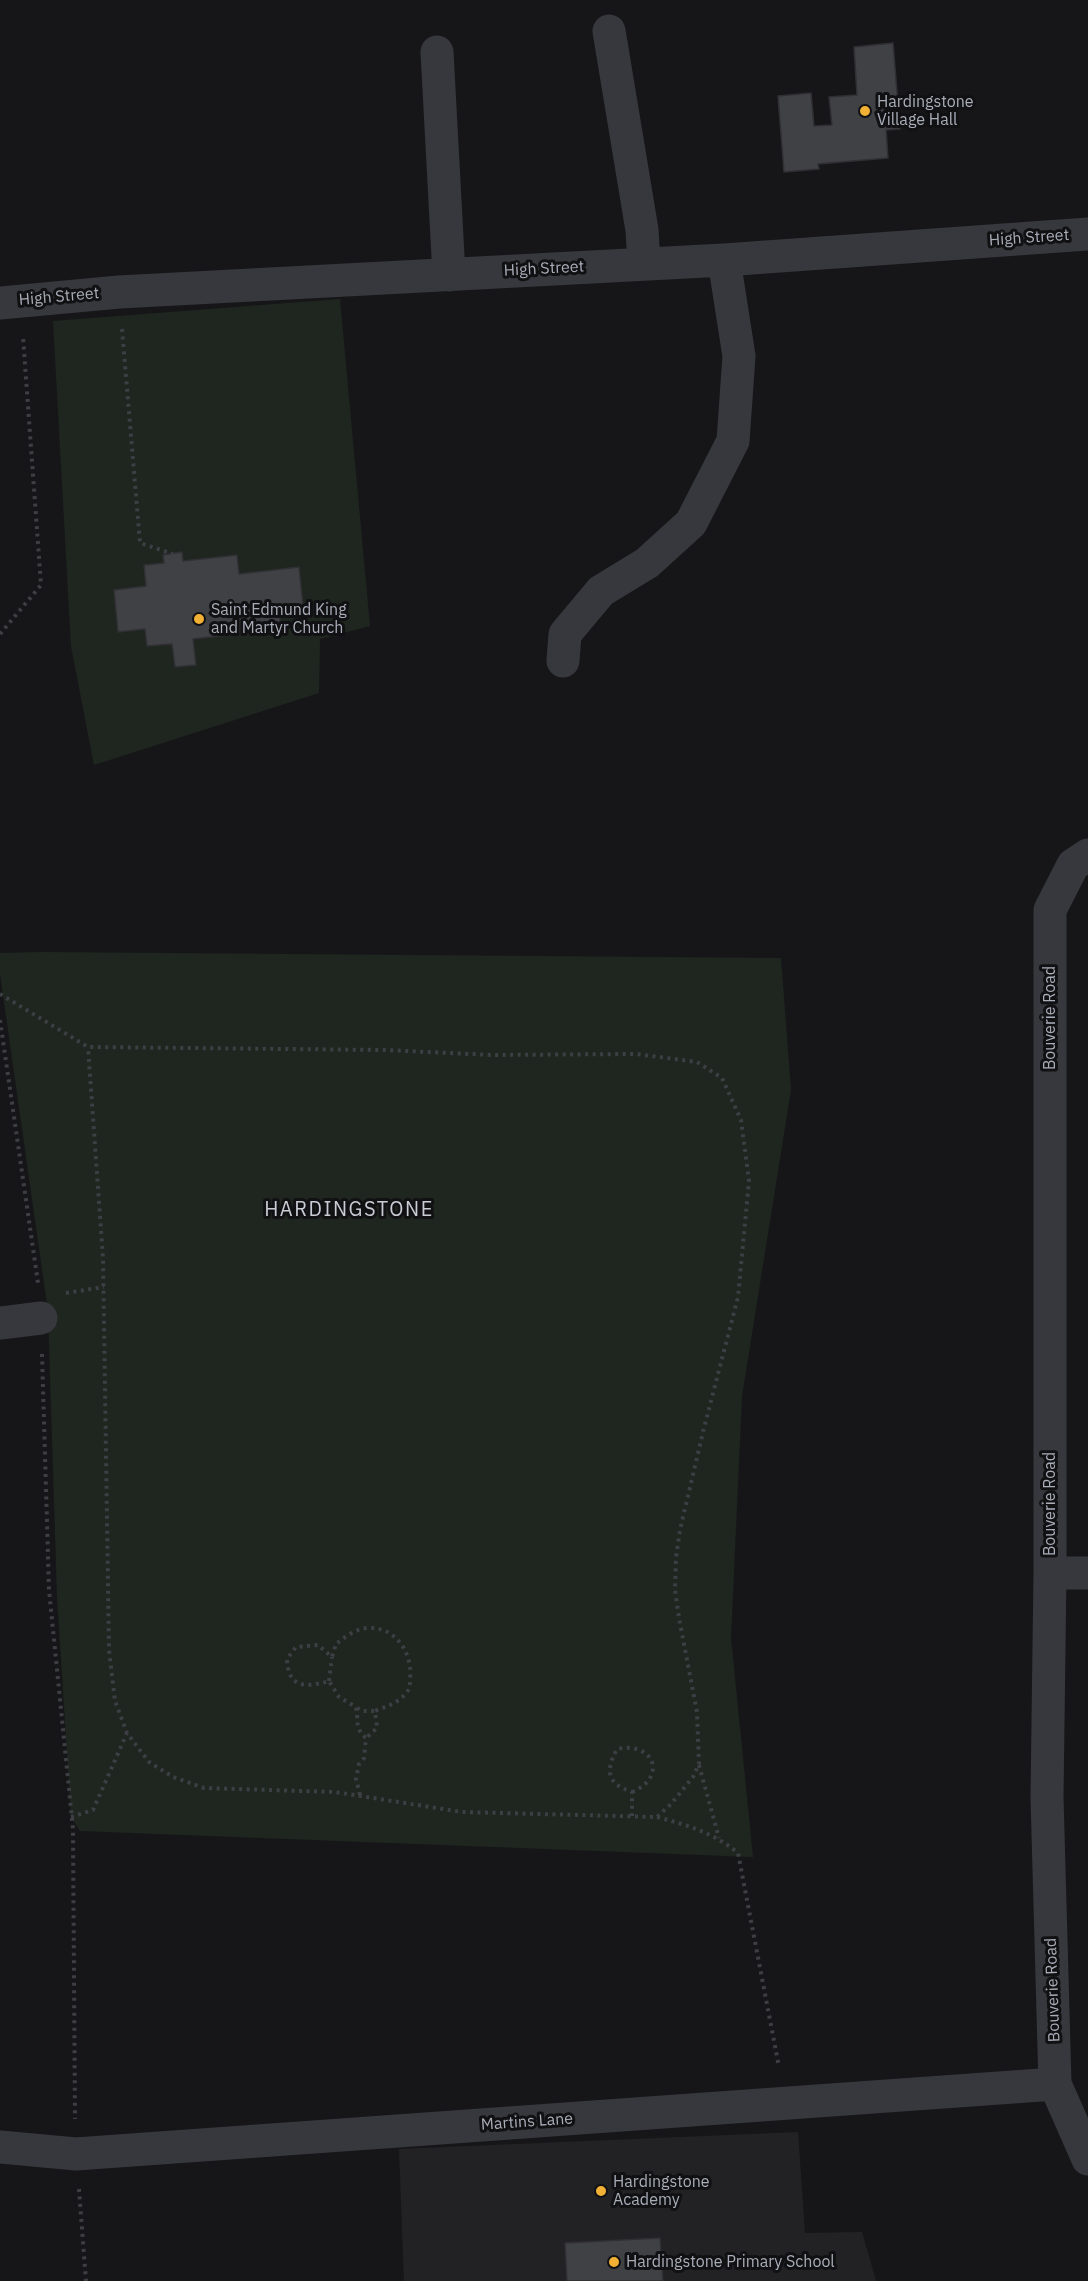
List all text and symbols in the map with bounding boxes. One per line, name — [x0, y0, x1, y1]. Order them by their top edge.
place label: Hardingstone Village Hall — [877, 92, 974, 130]
marker: Hardingstone Village Hall — [858, 104, 872, 118]
street label: High Street — [988, 226, 1070, 250]
street label: High Street — [503, 257, 585, 281]
street label: High Street — [18, 284, 100, 310]
place label: Saint Edmund King and Martyr Church — [211, 600, 347, 638]
marker: Saint Edmund King and Martyr Church — [192, 612, 206, 626]
street label: Bouverie Road — [1040, 966, 1060, 1070]
district label: HARDINGSTONE — [264, 1198, 434, 1222]
street label: Bouverie Road — [1040, 1452, 1060, 1556]
street label: Bouverie Road — [1042, 1938, 1064, 2042]
street label: Martins Lane — [480, 2109, 574, 2135]
place label: Hardingstone Academy — [613, 2172, 710, 2210]
marker: Hardingstone Academy — [594, 2184, 608, 2198]
place label: Hardingstone Primary School — [626, 2252, 835, 2272]
marker: Hardingstone Primary School — [607, 2255, 621, 2269]

